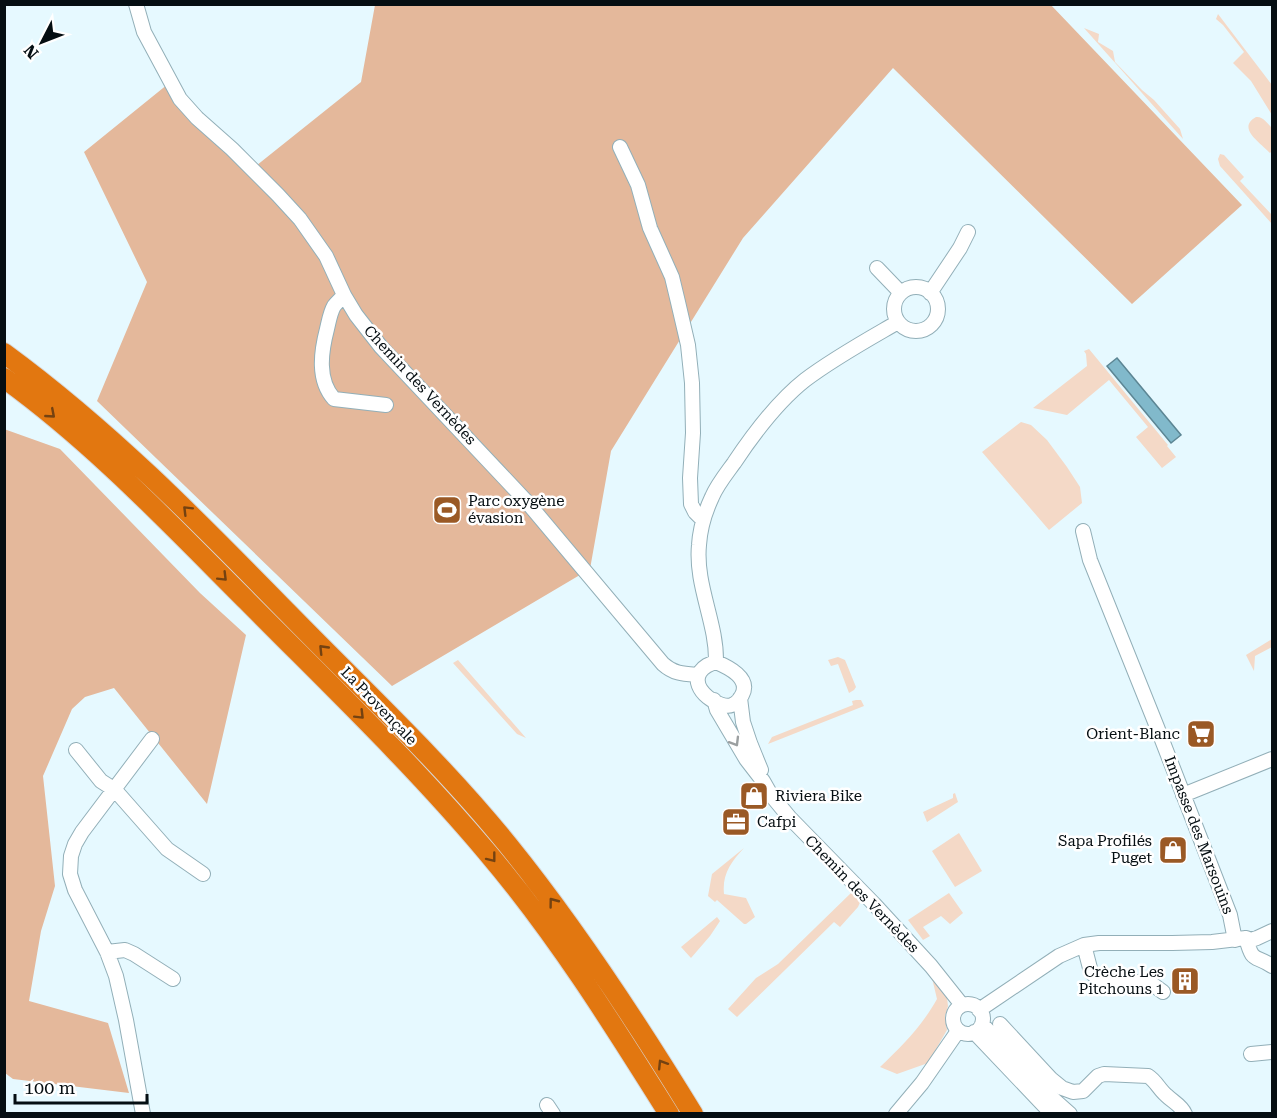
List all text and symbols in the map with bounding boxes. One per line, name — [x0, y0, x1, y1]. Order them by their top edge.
north arrow — [12, 12, 72, 72]
text: N — [20, 41, 42, 63]
street label: Chemin des Vernèdes — [360, 322, 480, 448]
one-way arrow — [44, 407, 55, 418]
place label: Parc oxygène évasion — [468, 492, 564, 527]
sports icon: Parc oxygène évasion — [431, 494, 463, 526]
one-way arrow — [183, 506, 194, 517]
one-way arrow — [215, 569, 226, 580]
one-way arrow — [320, 646, 331, 657]
street label: La Provençale — [337, 663, 421, 749]
one-way arrow — [353, 708, 364, 719]
supermarket icon: Orient-Blanc — [1185, 718, 1217, 750]
place label: Orient-Blanc — [1086, 725, 1180, 743]
one-way arrow — [728, 736, 740, 746]
street label: Impasse des Marsouins — [1161, 754, 1237, 916]
shop icon: Riviera Bike — [738, 780, 770, 812]
place label: Riviera Bike — [775, 787, 862, 805]
office icon: Cafpi — [720, 806, 752, 838]
place label: Cafpi — [757, 813, 796, 831]
street label: Chemin des Vernèdes — [801, 831, 923, 957]
place label: Sapa Profilés Puget — [1058, 832, 1152, 867]
shop icon: Sapa Profilés Puget — [1157, 834, 1189, 866]
one-way arrow — [485, 852, 496, 863]
one-way arrow — [549, 898, 560, 909]
place label: Crèche Les Pitchouns 1 — [1078, 963, 1164, 998]
building icon: Crèche Les Pitchouns 1 — [1169, 965, 1201, 997]
one-way arrow — [657, 1060, 669, 1070]
scale bar — [15, 1067, 147, 1105]
text: 100 m — [24, 1077, 75, 1098]

